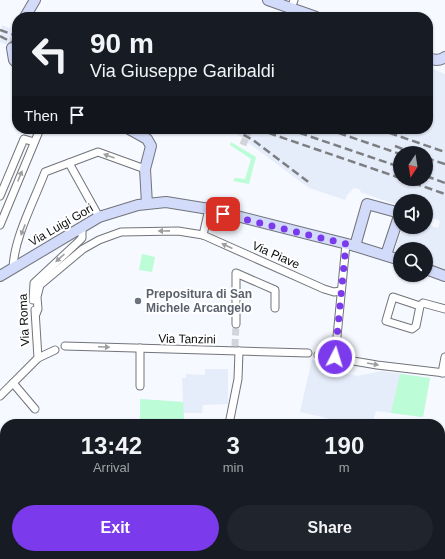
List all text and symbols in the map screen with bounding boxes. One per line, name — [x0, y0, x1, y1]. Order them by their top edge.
icon: left — [24, 28, 76, 80]
text: 90 m — [90, 28, 154, 59]
text: Via Giuseppe Garibaldi — [90, 61, 275, 81]
icon: arrive — [66, 104, 88, 126]
text: Then — [24, 107, 58, 124]
north arrow — [393, 146, 433, 186]
map controls — [393, 146, 433, 282]
one-way arrow — [102, 153, 114, 159]
one-way arrow — [18, 170, 24, 182]
button: sound — [393, 194, 433, 234]
pin — [206, 197, 240, 231]
street label: Via Luigi Gori — [26, 201, 96, 249]
icon: arrive — [212, 203, 234, 225]
one-way arrow — [19, 224, 25, 236]
one-way arrow — [157, 228, 170, 234]
street label: Via Piave — [250, 238, 302, 272]
button: search — [393, 242, 433, 282]
one-way arrow — [222, 243, 233, 249]
one-way arrow — [55, 253, 65, 263]
place label: Prepositura di San Michele Arcangelo — [146, 287, 252, 315]
street label: Via Roma — [16, 293, 32, 347]
marker: Prepositura di San Michele Arcangelo — [133, 296, 143, 306]
street label: Via Tanzini — [158, 331, 216, 347]
position arrow — [314, 336, 356, 378]
one-way arrow — [98, 344, 111, 350]
one-way arrow — [367, 362, 379, 368]
text: 13:42 — [81, 432, 142, 459]
text: 3 — [226, 432, 240, 459]
text: 190 — [324, 432, 364, 459]
text: Arrival — [93, 460, 130, 475]
text: min — [223, 460, 244, 475]
text: m — [339, 460, 350, 475]
button: Exit — [12, 505, 219, 551]
button: Share — [227, 505, 433, 551]

